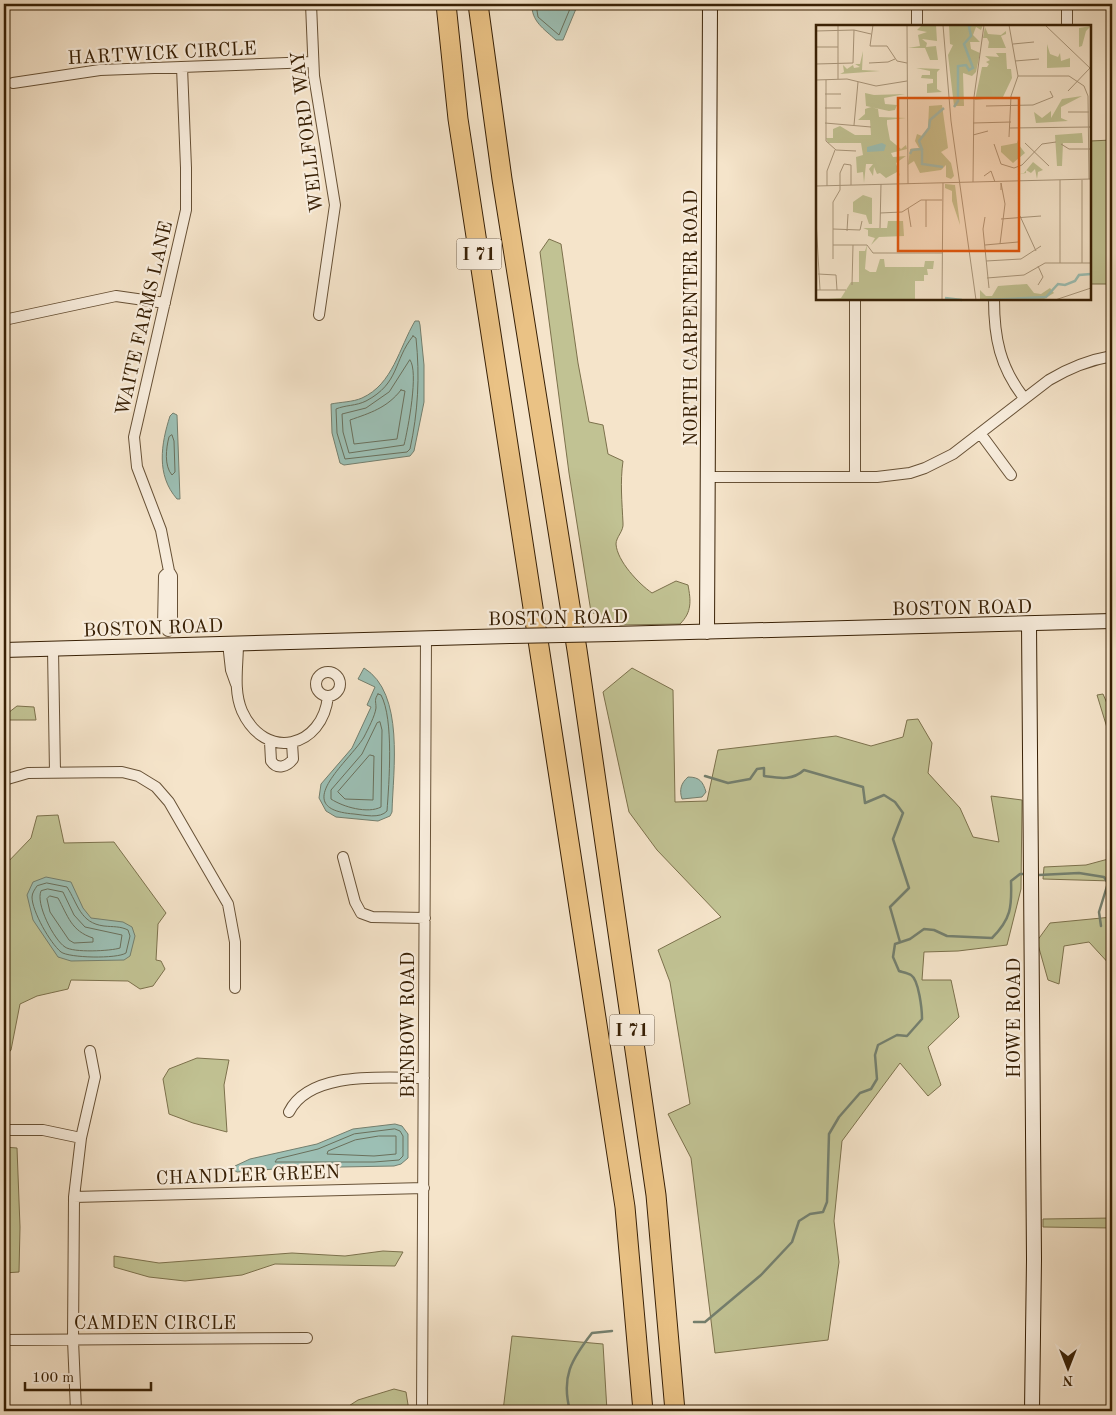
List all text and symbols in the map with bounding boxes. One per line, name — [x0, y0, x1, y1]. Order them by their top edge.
inset map — [816, 25, 1091, 300]
street label: HARTWICK CIRCLE — [67, 40, 257, 69]
street label: WELLFORD WAY — [289, 50, 328, 213]
street label: NORTH CARPENTER ROAD — [683, 190, 702, 446]
street label: WAITE FARMS LANE — [114, 220, 177, 418]
road number: I 71 — [456, 238, 502, 270]
street label: BOSTON ROAD — [892, 599, 1032, 620]
street label: BOSTON ROAD — [488, 609, 628, 630]
street label: BOSTON ROAD — [83, 618, 223, 641]
street label: BENBOW ROAD — [400, 952, 419, 1098]
street label: HOWE ROAD — [1006, 958, 1025, 1078]
road number: I 71 — [610, 1014, 654, 1046]
street label: CHANDLER GREEN — [156, 1164, 341, 1189]
street label: CAMDEN CIRCLE — [74, 1315, 236, 1334]
north arrow — [1044, 1342, 1094, 1392]
scale bar — [25, 1360, 151, 1392]
text: 100 m — [32, 1371, 74, 1386]
text: N — [1062, 1373, 1073, 1387]

